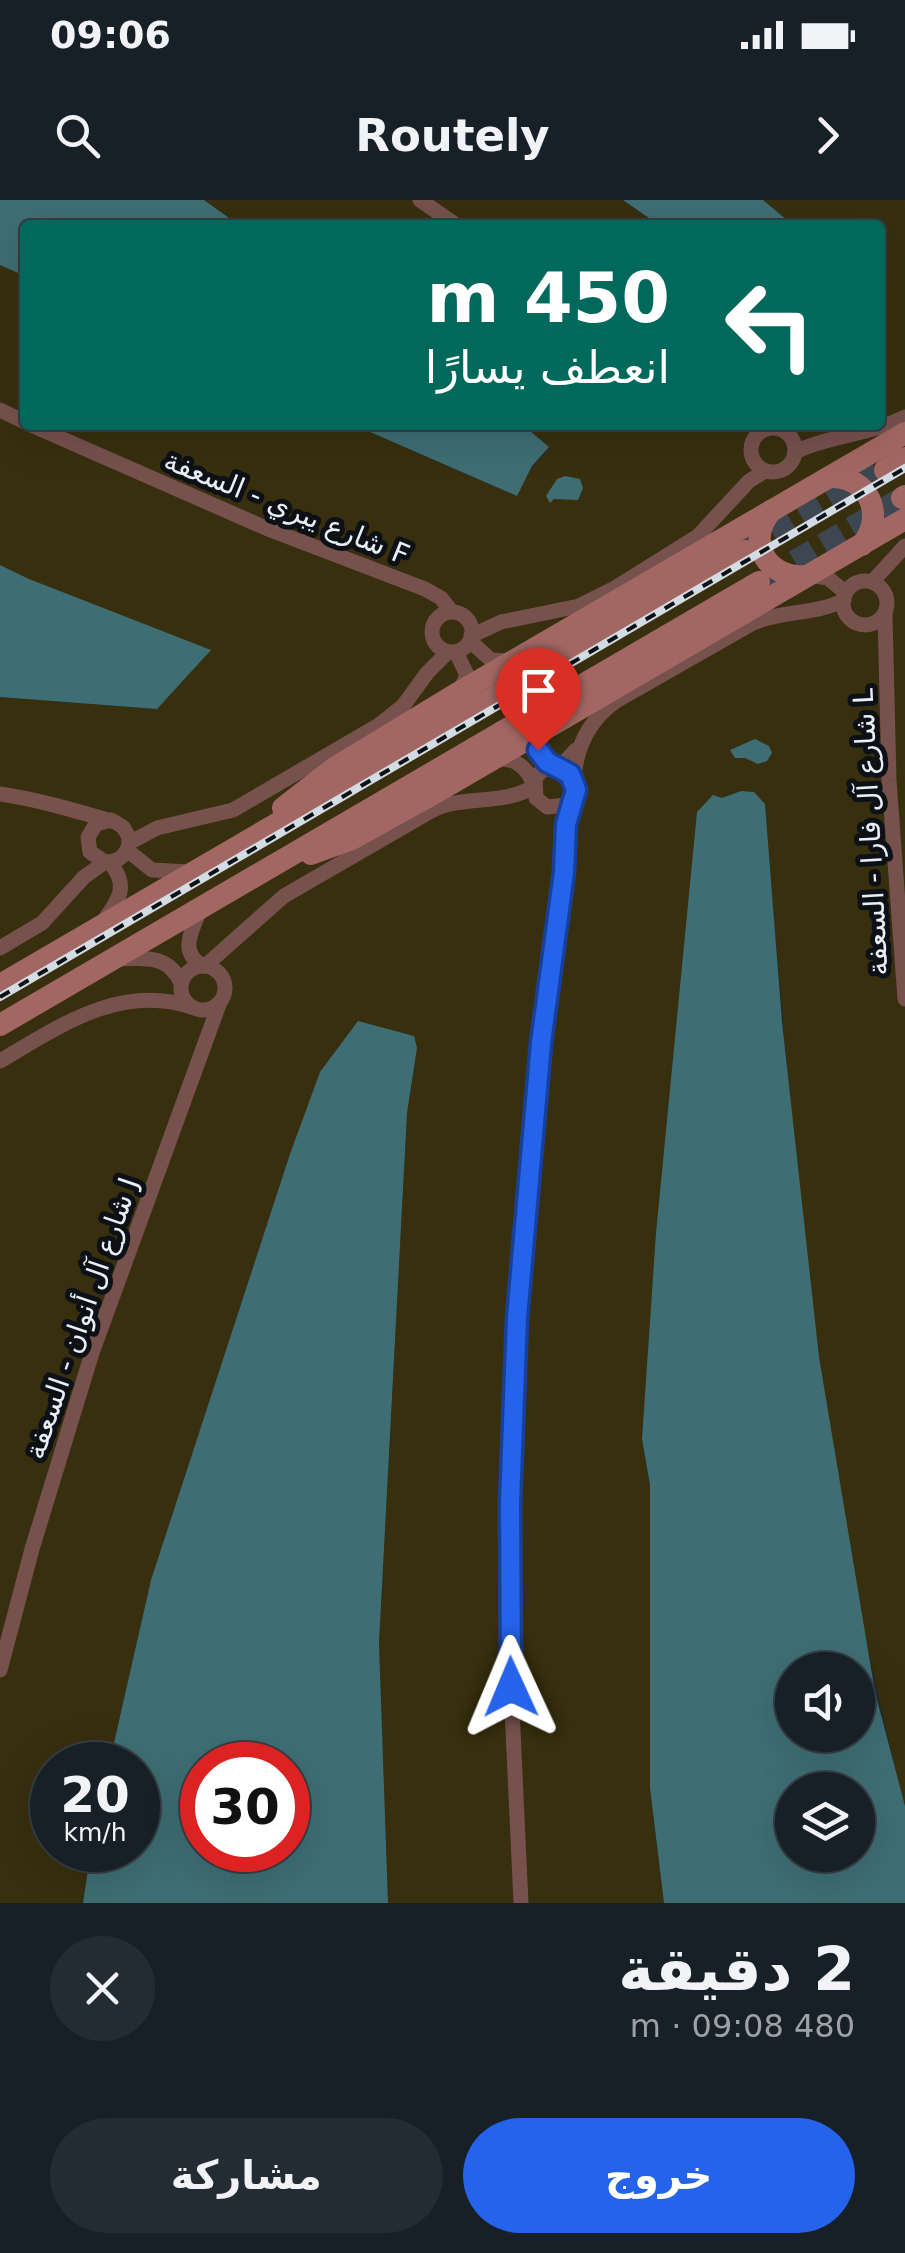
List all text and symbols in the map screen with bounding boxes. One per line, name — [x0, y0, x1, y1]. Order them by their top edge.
text: 09:06 — [50, 13, 171, 57]
icon: search — [50, 108, 105, 163]
icon: forward — [800, 108, 855, 163]
text: Routely — [355, 109, 550, 162]
text: 450 m — [427, 257, 670, 339]
icon: left — [705, 260, 835, 390]
text: انعطف يسارًا — [425, 341, 670, 394]
street label: شارع يبري - السعفة F — [159, 443, 414, 572]
pin — [496, 648, 581, 751]
icon: arrive — [511, 663, 566, 718]
street label: شارع آل فارا - السعفة L — [846, 687, 895, 977]
street label: شارع آل أنوان - السعفة J — [15, 1172, 145, 1463]
position arrow — [459, 1635, 563, 1739]
map controls — [775, 1652, 875, 1872]
button: sound — [775, 1652, 875, 1752]
speed limit sign: 30 — [180, 1742, 310, 1872]
text: 20 — [60, 1766, 130, 1824]
button: layers — [775, 1772, 875, 1872]
text: km/h — [63, 1818, 127, 1847]
text: 2 دقيقة — [618, 1934, 855, 2004]
button: close — [50, 1936, 155, 2041]
text: 480 m · 09:08 — [630, 2007, 855, 2045]
button: مشاركة — [50, 2118, 443, 2233]
button: خروج — [463, 2118, 855, 2233]

